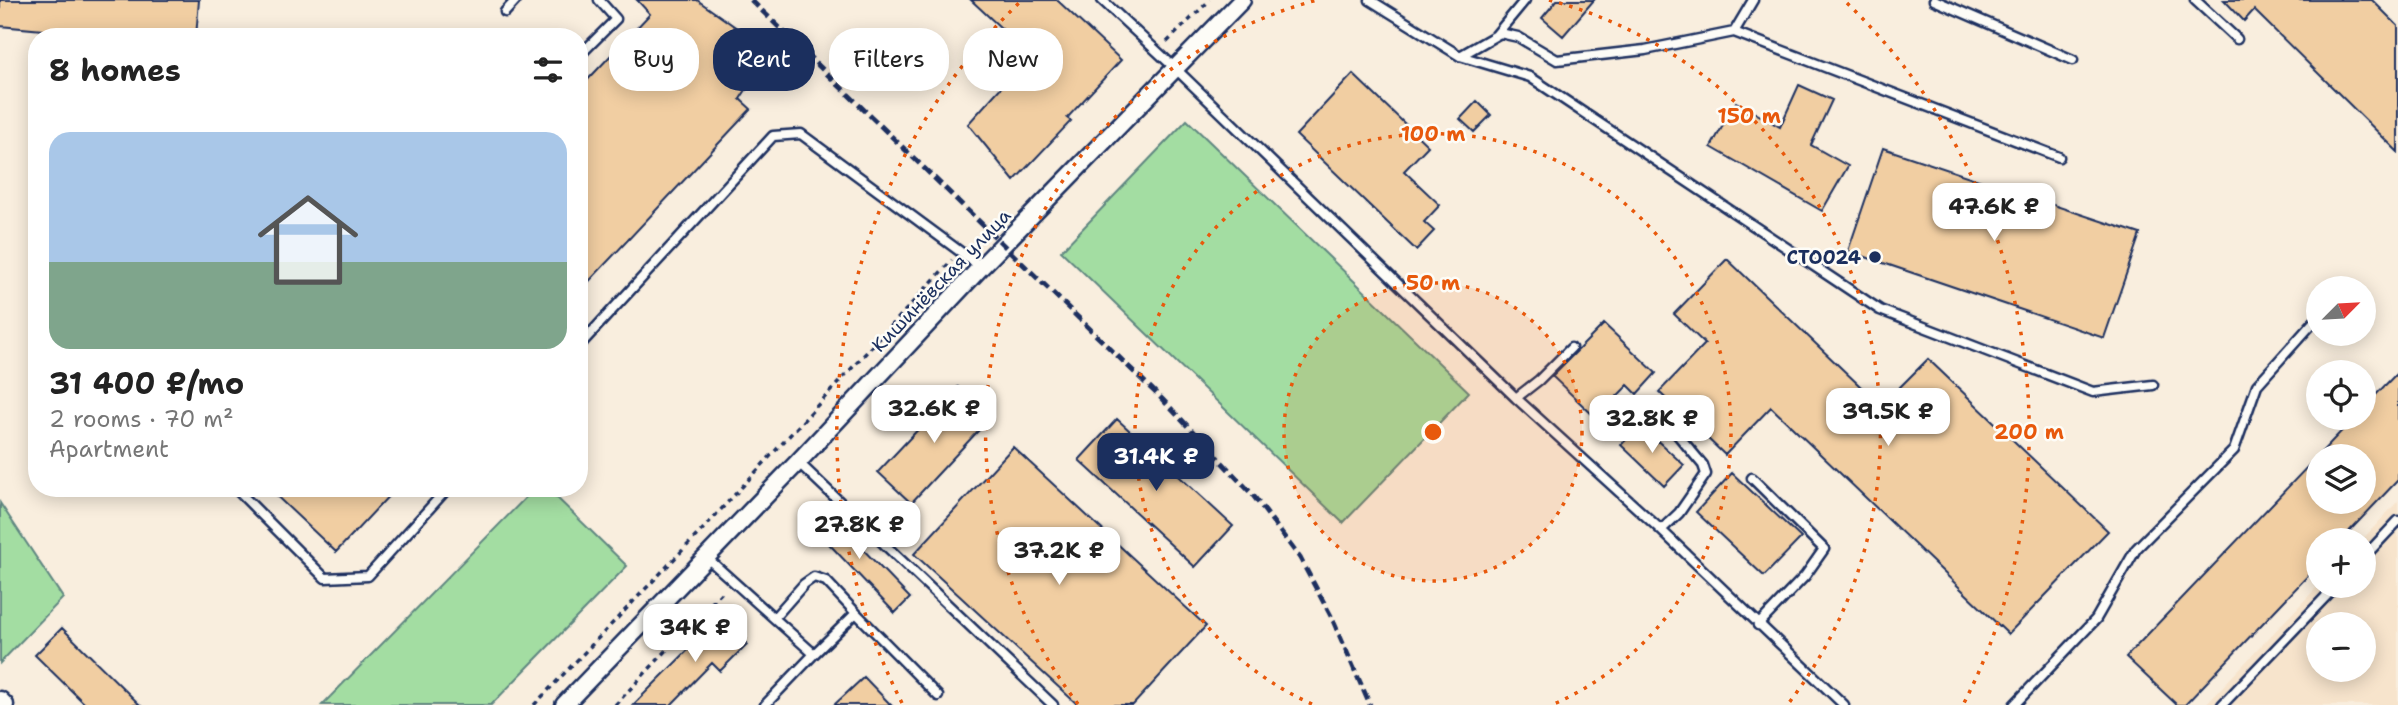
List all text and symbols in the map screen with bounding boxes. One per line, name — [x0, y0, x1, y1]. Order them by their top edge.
chip: Buy — [609, 28, 699, 91]
chip: Rent — [713, 28, 815, 91]
chip: Filters — [829, 28, 949, 91]
chip: New — [963, 28, 1063, 91]
text: 8 homes — [49, 50, 181, 91]
icon: filters — [529, 51, 567, 89]
text: 150 m — [1717, 102, 1781, 130]
text: 100 m — [1401, 120, 1465, 148]
icon: home — [245, 177, 371, 303]
pin: 47.6K ₽ — [1929, 184, 2059, 243]
text: 47.6K ₽ — [1948, 191, 2040, 221]
street label: Кишинёвская улица — [866, 203, 1017, 357]
place label: СТО024 — [1786, 245, 1862, 270]
marker: СТО024 — [1867, 249, 1883, 265]
text: 50 m — [1406, 269, 1460, 297]
north arrow — [2306, 276, 2376, 346]
map controls — [2306, 276, 2376, 682]
button: locate — [2306, 360, 2376, 430]
text: 31 400 ₽/mo — [49, 363, 244, 404]
pin: 32.6K ₽ — [869, 386, 999, 445]
pin: 39.5K ₽ — [1823, 388, 1953, 448]
text: 32.6K ₽ — [887, 393, 981, 423]
pin: 32.8K ₽ — [1587, 396, 1717, 455]
text: 39.5K ₽ — [1842, 396, 1934, 426]
text: 32.8K ₽ — [1605, 403, 1699, 433]
text: 2 rooms · 70 m² — [49, 404, 234, 434]
text: 200 m — [1994, 418, 2064, 446]
centre of rings — [1421, 420, 1445, 444]
text: Apartment — [49, 434, 169, 464]
pin: 31.4K ₽ — [1091, 434, 1221, 493]
text: 31.4K ₽ — [1113, 441, 1199, 471]
button: layers — [2306, 444, 2376, 514]
pin: 27.8K ₽ — [794, 502, 924, 561]
text: 27.8K ₽ — [813, 509, 905, 539]
pin: 37.2K ₽ — [994, 528, 1124, 587]
button: + — [2306, 528, 2376, 598]
text: 37.2K ₽ — [1013, 535, 1105, 565]
pin: 34K ₽ — [646, 604, 744, 664]
text: 34K ₽ — [659, 612, 731, 642]
button: − — [2306, 612, 2376, 682]

